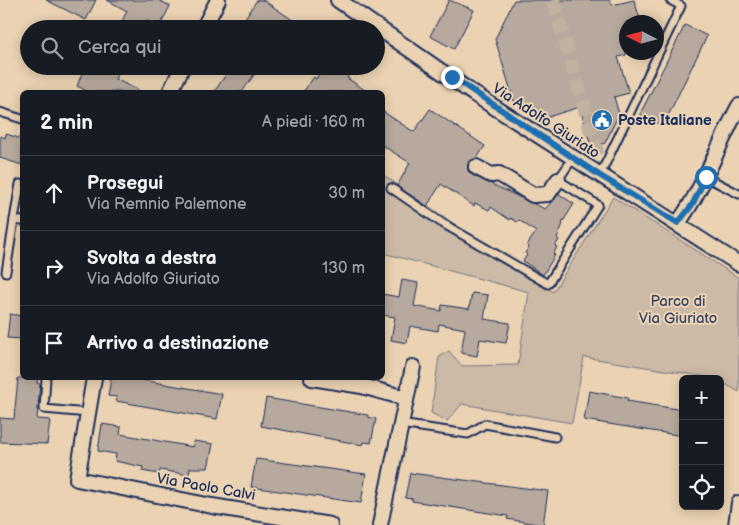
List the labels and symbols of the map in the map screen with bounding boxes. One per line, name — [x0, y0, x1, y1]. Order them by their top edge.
north arrow — [619, 15, 664, 60]
route end — [441, 66, 464, 89]
street label: Via Adolfo Giuriato — [489, 79, 603, 163]
public building icon: Poste Italiane — [590, 108, 614, 132]
place label: Poste Italiane — [618, 111, 712, 130]
route start — [695, 166, 718, 189]
park label: Parco di Via Giuriato — [639, 292, 717, 328]
street label: Via Paolo Calvi — [155, 469, 257, 505]

